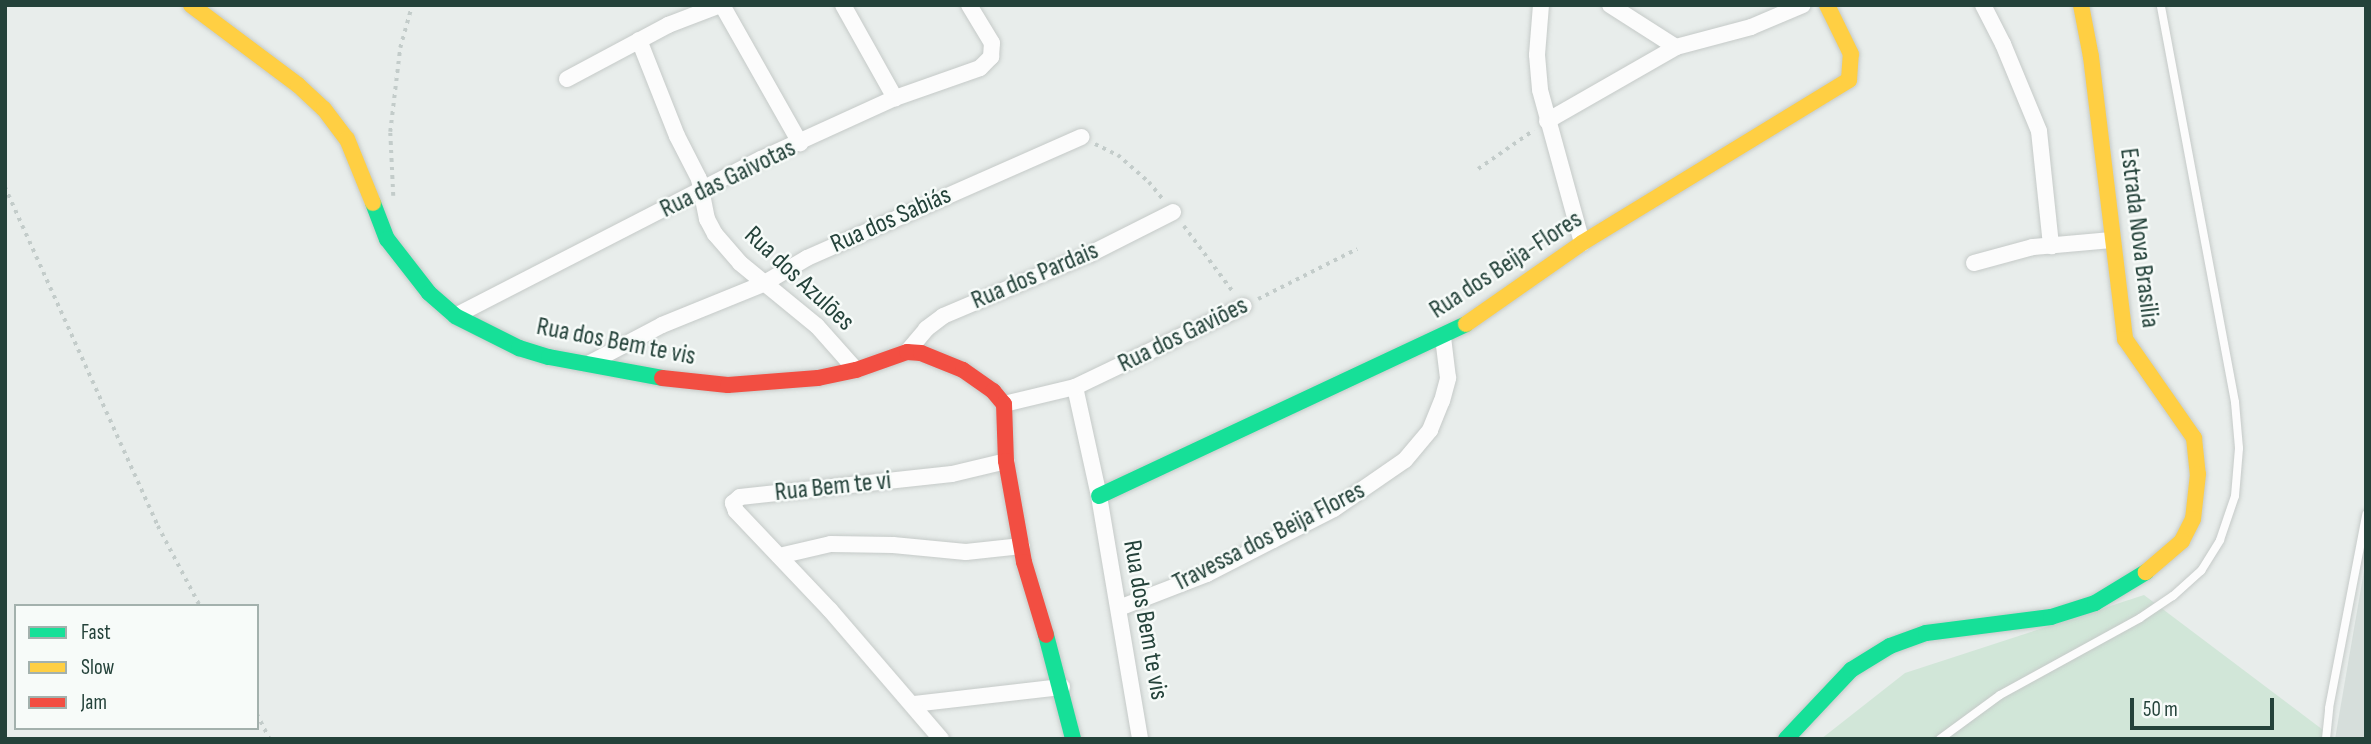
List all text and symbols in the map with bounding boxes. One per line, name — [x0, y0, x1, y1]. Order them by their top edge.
street label: Rua das Gaivotas — [655, 133, 801, 225]
street label: Estrada Nova Brasilia — [2113, 146, 2165, 330]
street label: Rua dos Sabiás — [826, 180, 956, 260]
street label: Rua dos Beija-Flores — [1424, 204, 1588, 326]
street label: Rua dos Azulões — [738, 220, 860, 338]
street label: Rua dos Pardais — [967, 235, 1103, 317]
street label: Rua dos Gaviões — [1113, 290, 1253, 380]
street label: Rua dos Bem te vis — [534, 311, 698, 373]
street label: Rua Bem te vi — [773, 465, 893, 509]
street label: Travessa dos Beija Flores — [1168, 475, 1370, 599]
street label: Rua dos Bem te vis — [1116, 538, 1174, 702]
legend — [14, 604, 259, 730]
text: Fast — [81, 620, 111, 645]
text: Slow — [81, 655, 114, 680]
scale bar — [2133, 684, 2276, 728]
text: Jam — [81, 690, 107, 715]
text: 50 m — [2143, 697, 2178, 722]

